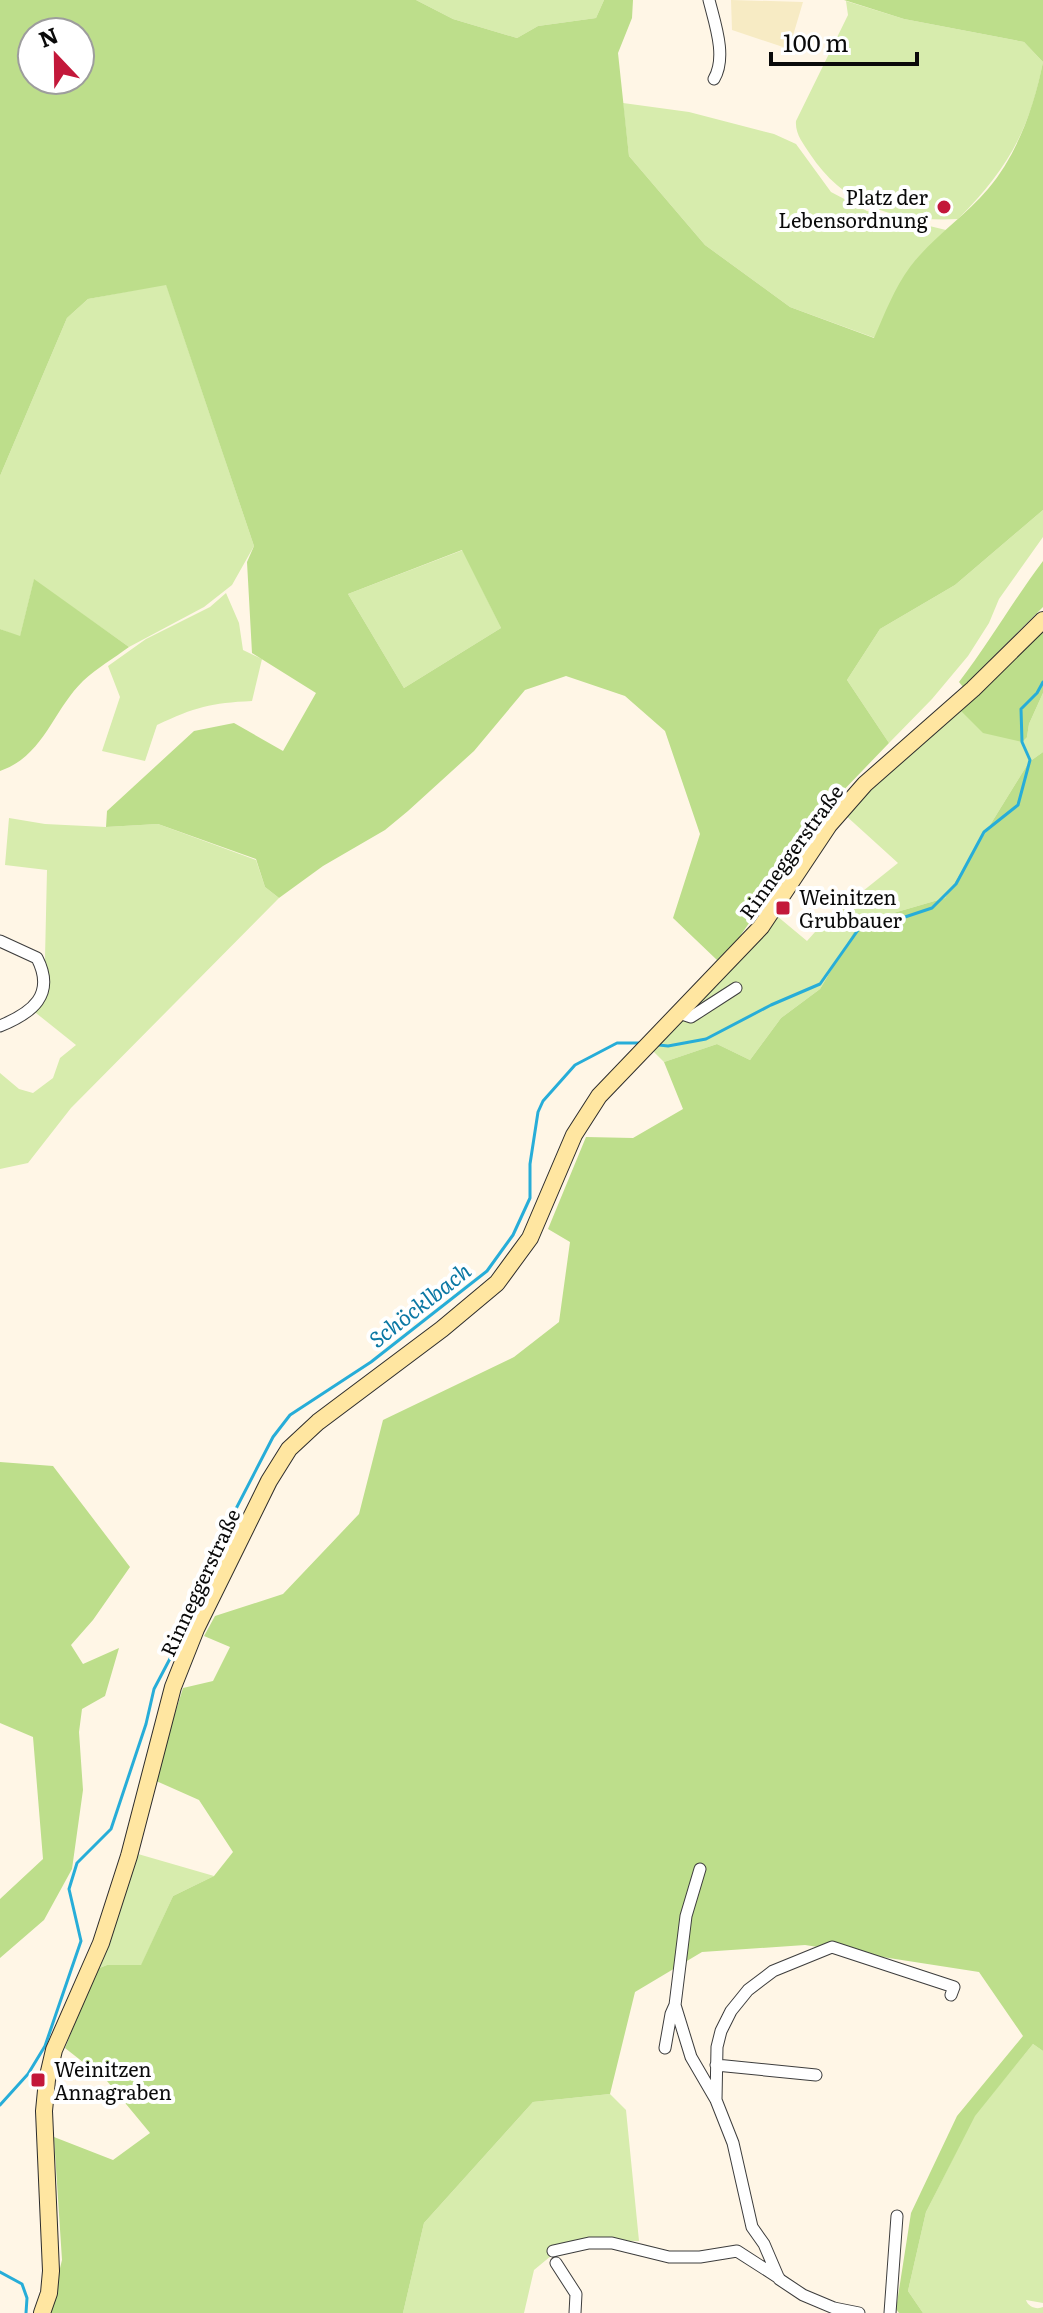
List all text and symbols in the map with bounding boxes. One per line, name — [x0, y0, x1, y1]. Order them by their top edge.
north arrow — [16, 16, 96, 96]
scale bar — [771, 16, 917, 66]
text: N — [33, 17, 63, 55]
text: 100 m — [783, 24, 849, 59]
place label: Platz der Lebensordnung — [778, 181, 929, 234]
marker: Platz der Lebensordnung — [935, 198, 953, 216]
street label: Rinneggerstraße — [731, 777, 849, 925]
place label: Weinitzen Grubbauer — [799, 881, 903, 934]
marker: Weinitzen Grubbauer — [774, 899, 792, 917]
water label: Schöcklbach — [361, 1254, 477, 1354]
street label: Rinneggerstraße — [152, 1503, 246, 1661]
place label: Weinitzen Annagraben — [54, 2053, 172, 2106]
marker: Weinitzen Annagraben — [29, 2071, 47, 2089]

